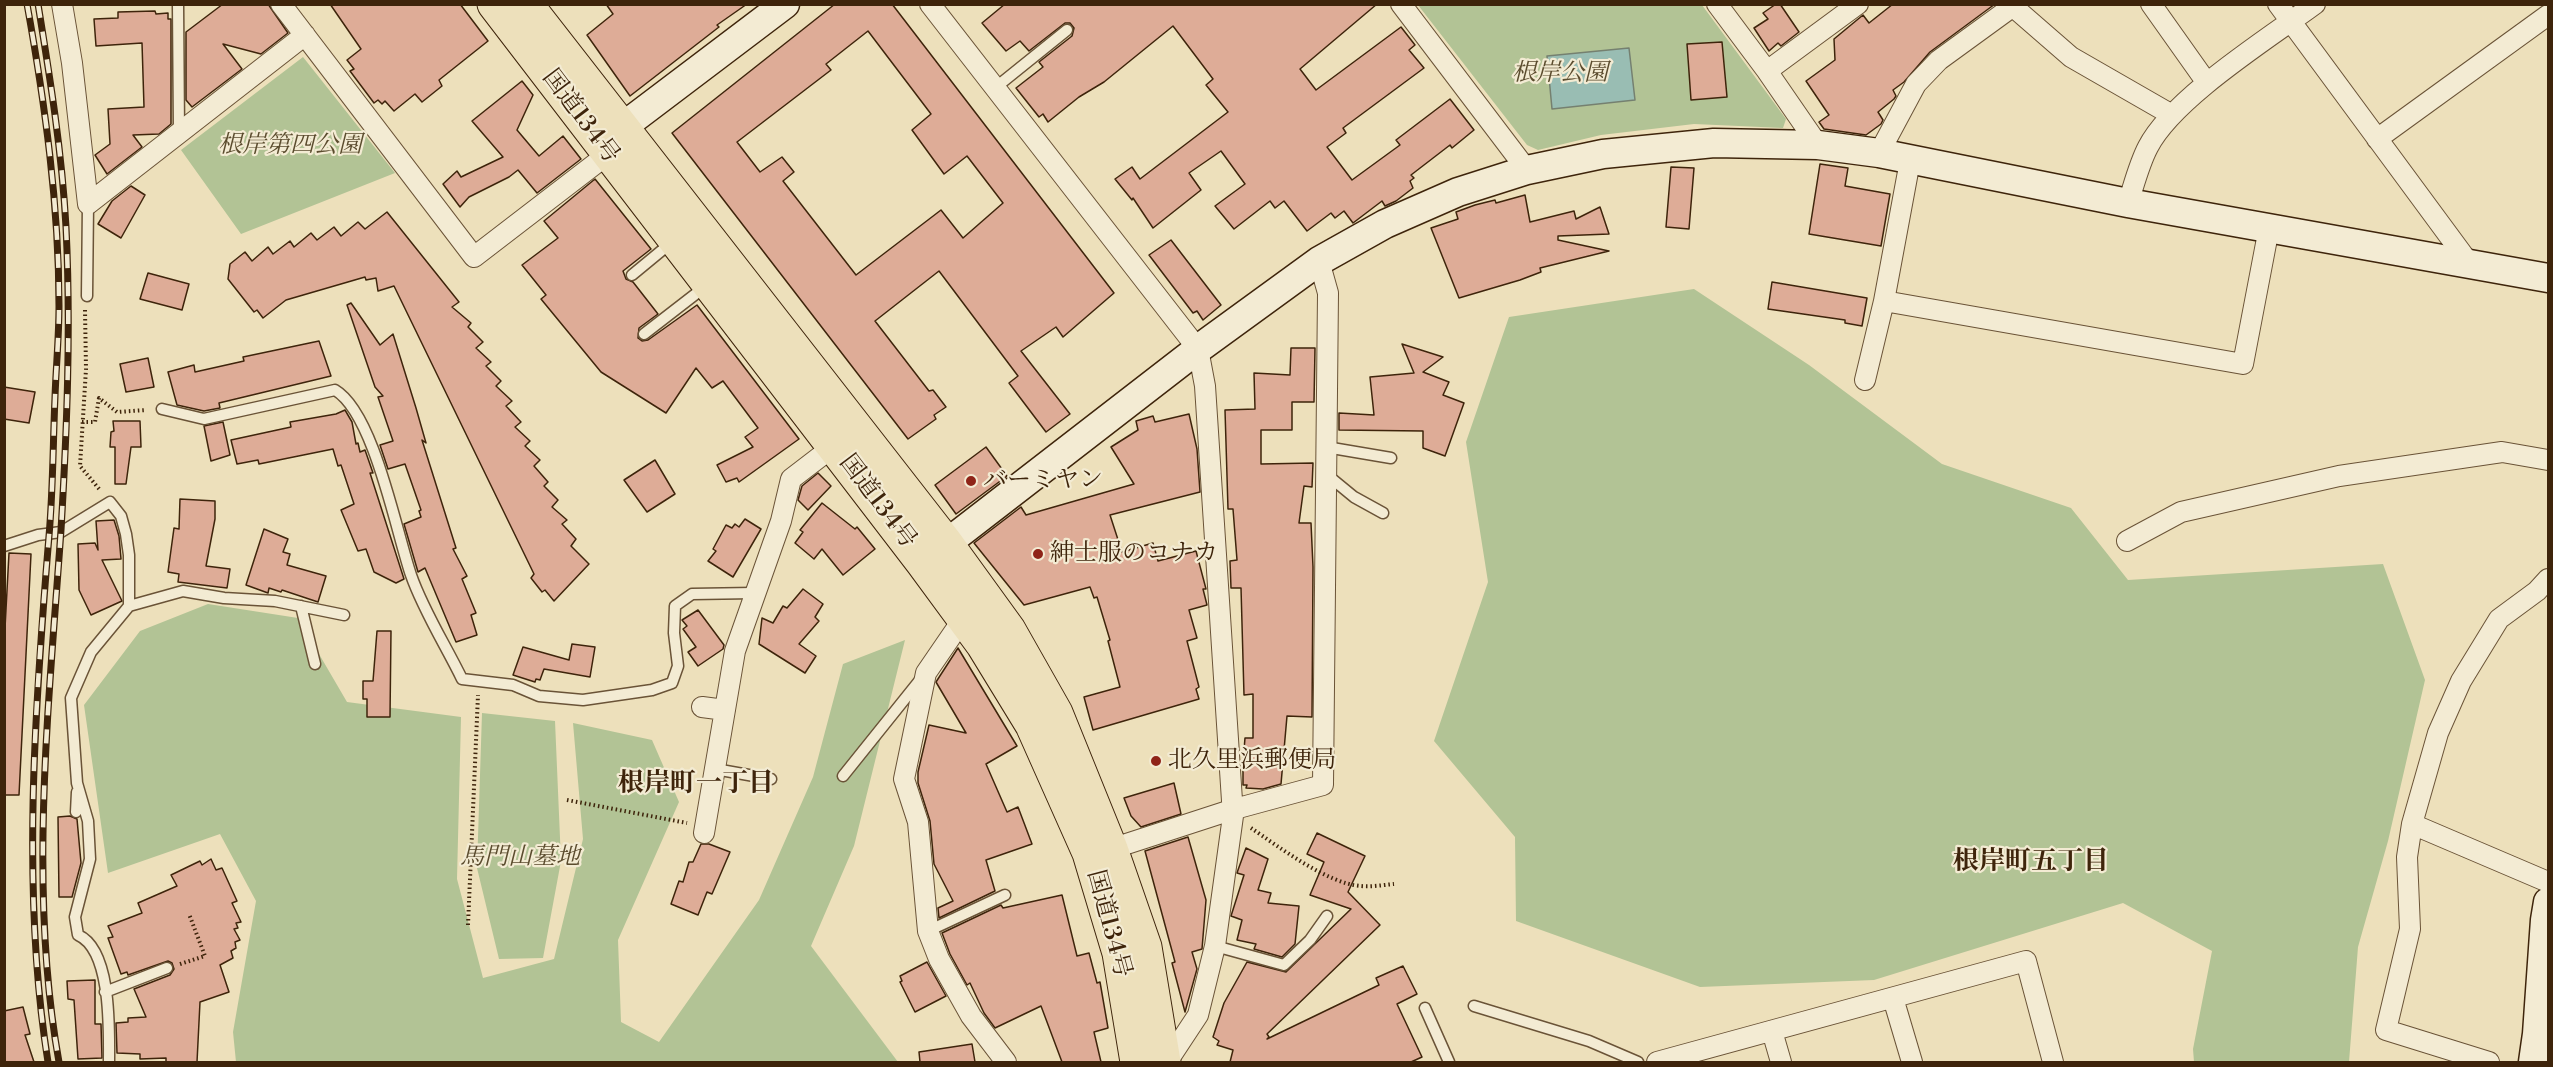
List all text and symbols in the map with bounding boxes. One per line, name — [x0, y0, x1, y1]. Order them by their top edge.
park label: 根岸公園 — [1512, 60, 1608, 88]
street label: 国道134号 — [535, 64, 625, 170]
park label: 根岸第四公園 — [218, 132, 362, 160]
street label: 国道134号 — [832, 449, 922, 555]
place label: バーミヤン — [983, 467, 1103, 495]
marker: バーミヤン — [964, 474, 978, 488]
place label: 紳士服のコナカ — [1050, 540, 1218, 568]
marker: 紳士服のコナカ — [1031, 547, 1045, 561]
place label: 北久里浜郵便局 — [1168, 747, 1336, 775]
marker: 北久里浜郵便局 — [1149, 754, 1163, 768]
district label: 根岸町一丁目 — [618, 769, 774, 801]
park label: 馬門山墓地 — [460, 844, 580, 872]
district label: 根岸町五丁目 — [1953, 847, 2109, 879]
street label: 国道134号 — [1080, 867, 1136, 981]

